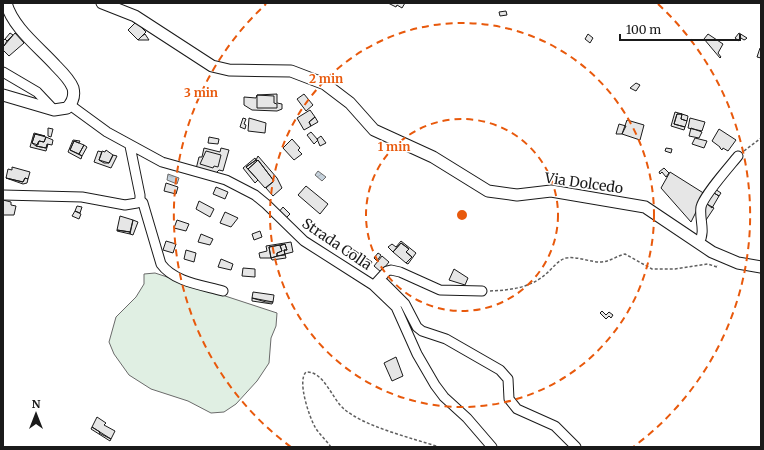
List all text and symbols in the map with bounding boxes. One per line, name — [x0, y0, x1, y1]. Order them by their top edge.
scale bar — [620, 16, 740, 42]
text: 100 m — [626, 22, 661, 37]
text: 2 min — [309, 71, 343, 86]
text: 3 min — [184, 85, 218, 100]
text: 1 min — [378, 139, 410, 154]
street label: Via Dolcedo — [543, 168, 624, 197]
centre of rings — [455, 208, 469, 222]
street label: Strada Colla — [299, 214, 376, 274]
north arrow — [16, 394, 56, 434]
text: N — [32, 397, 41, 411]

